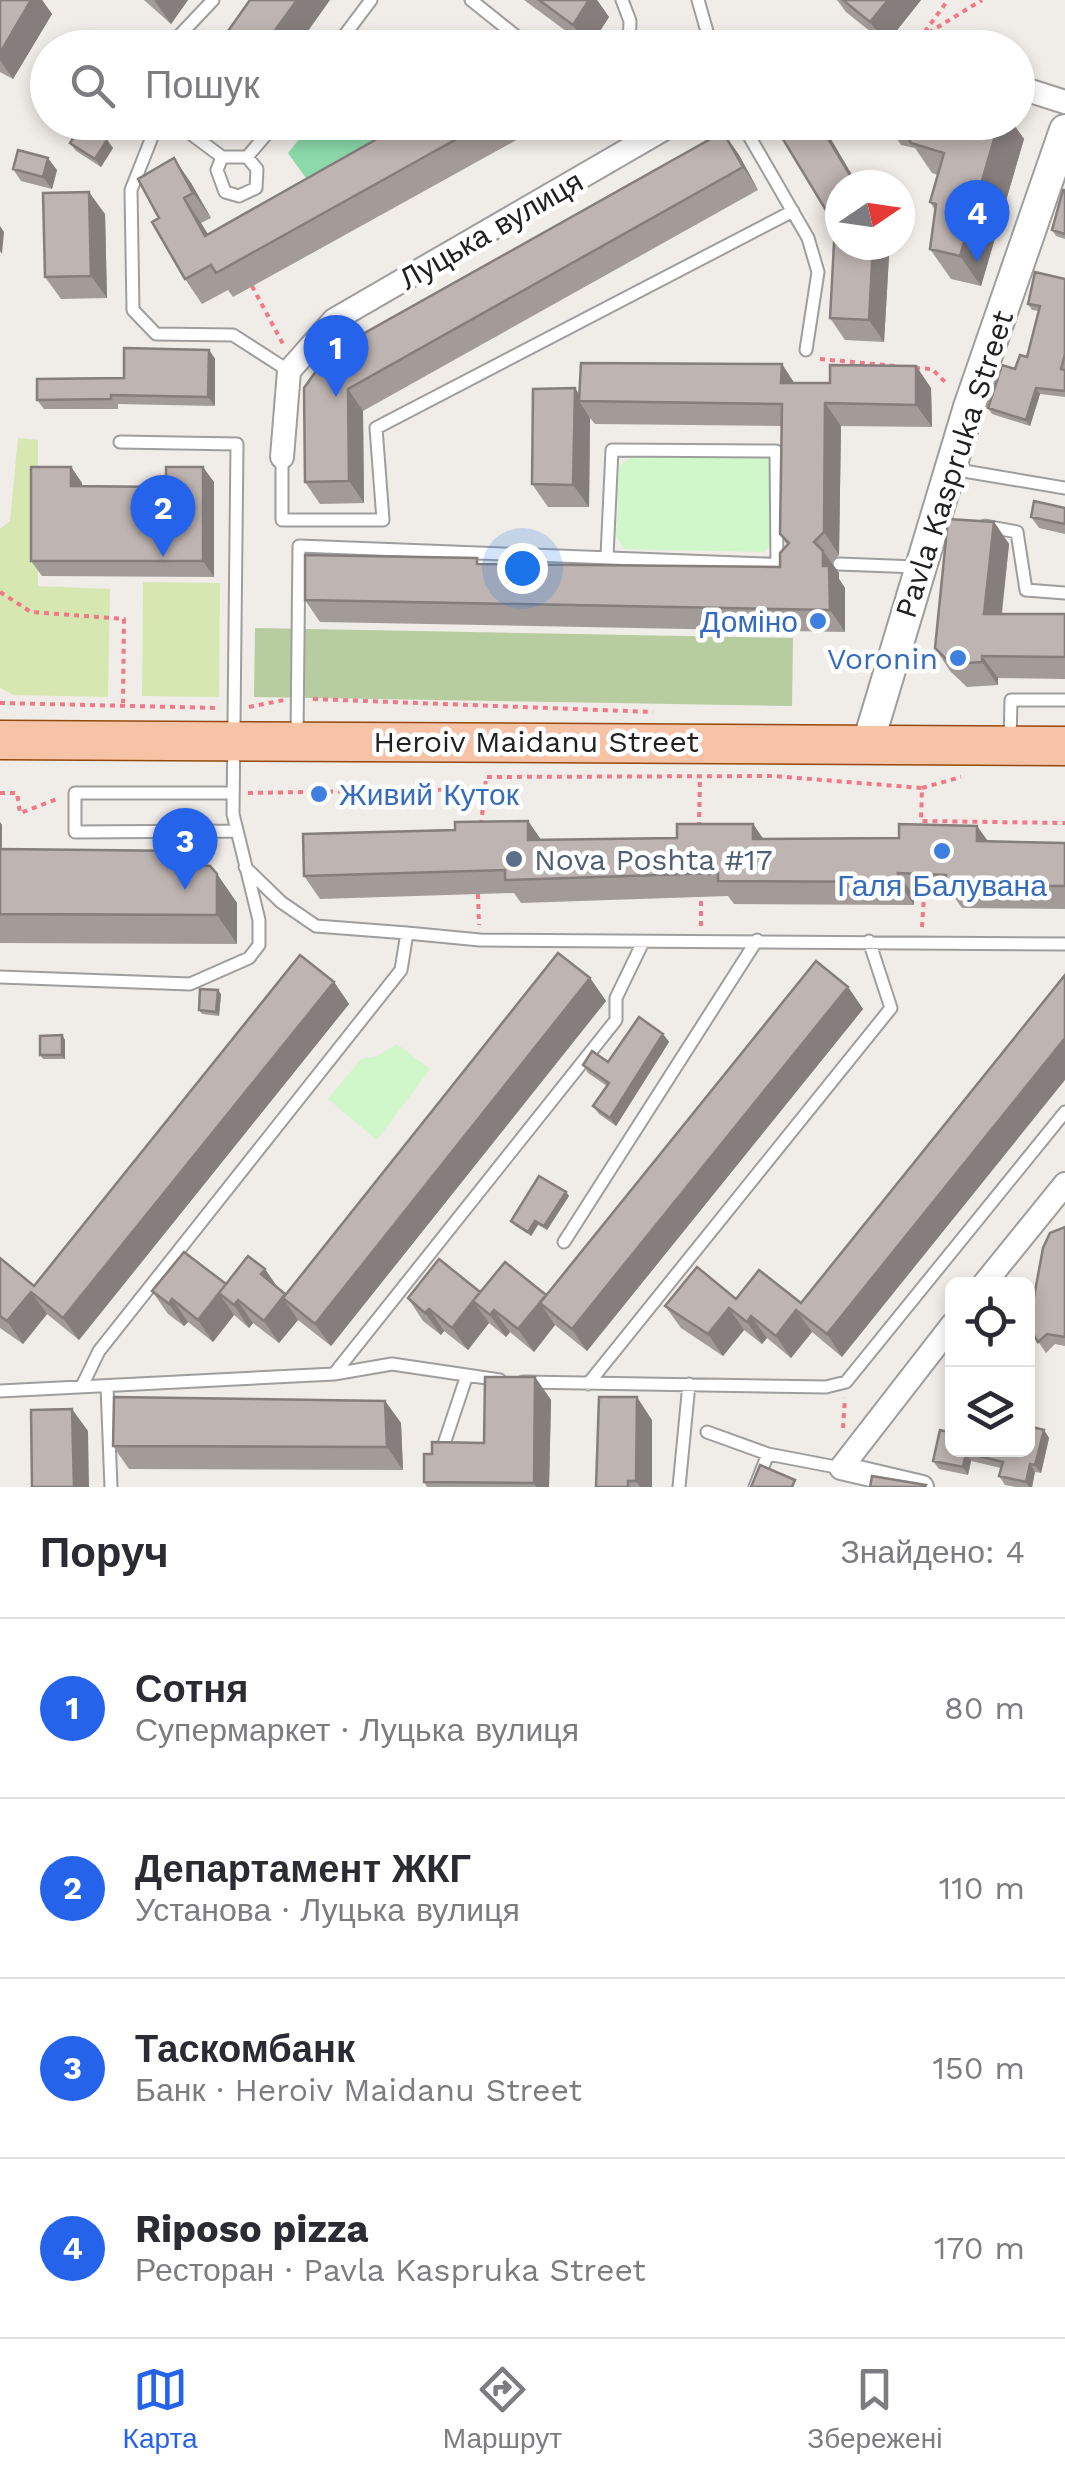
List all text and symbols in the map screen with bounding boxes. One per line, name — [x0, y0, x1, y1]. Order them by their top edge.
search box — [30, 30, 1035, 140]
icon: search — [65, 58, 120, 113]
text: Пошук — [145, 63, 260, 107]
street label: Луцька вулиця — [393, 163, 589, 297]
north arrow — [825, 170, 915, 260]
pin: 4 — [944, 180, 1010, 262]
street label: Pavla Kaspruka Street — [888, 305, 1020, 622]
pin: 1 — [304, 314, 368, 397]
pin: 2 — [130, 474, 196, 557]
your location — [497, 543, 548, 594]
place label: Доміно — [700, 604, 798, 639]
marker: Доміно — [807, 610, 829, 632]
place label: Voronin — [827, 641, 938, 676]
marker: Voronin — [947, 647, 969, 669]
street label: Heroiv Maidanu Street — [373, 724, 699, 759]
place label: Живий Куток — [339, 777, 520, 812]
marker: Живий Куток — [308, 783, 330, 805]
pin: 3 — [152, 808, 218, 890]
marker: Галя Балувана — [931, 840, 953, 862]
place label: Nova Poshta #17 — [534, 842, 773, 877]
marker: Nova Poshta #17 — [503, 848, 525, 870]
place label: Галя Балувана — [837, 868, 1047, 903]
map controls — [945, 1277, 1035, 1457]
button: locate — [945, 1277, 1035, 1367]
button: layers — [945, 1367, 1035, 1457]
text: Поруч — [40, 1528, 169, 1577]
text: Знайдено: 4 — [840, 1533, 1025, 1571]
text: Сотня — [135, 1667, 248, 1711]
text: 1 — [66, 1689, 79, 1727]
text: 80 m — [944, 1689, 1025, 1727]
text: Супермаркет · Луцька вулиця — [135, 1711, 579, 1749]
text: Департамент ЖКГ — [135, 1847, 471, 1891]
text: 2 — [63, 1869, 82, 1907]
text: 110 m — [939, 1869, 1025, 1907]
text: Установа · Луцька вулиця — [135, 1891, 520, 1929]
text: Таскомбанк — [135, 2027, 355, 2071]
text: 3 — [63, 2049, 82, 2087]
text: 150 m — [933, 2049, 1025, 2087]
text: Банк · Heroiv Maidanu Street — [135, 2071, 582, 2109]
text: Riposo pizza — [135, 2207, 369, 2251]
text: 4 — [62, 2229, 83, 2267]
text: 170 m — [934, 2229, 1025, 2267]
text: Ресторан · Pavla Kaspruka Street — [135, 2251, 646, 2289]
tab: Карта — [123, 2362, 198, 2455]
tab: Маршрут — [443, 2362, 562, 2455]
tab: Збережені — [807, 2362, 942, 2455]

